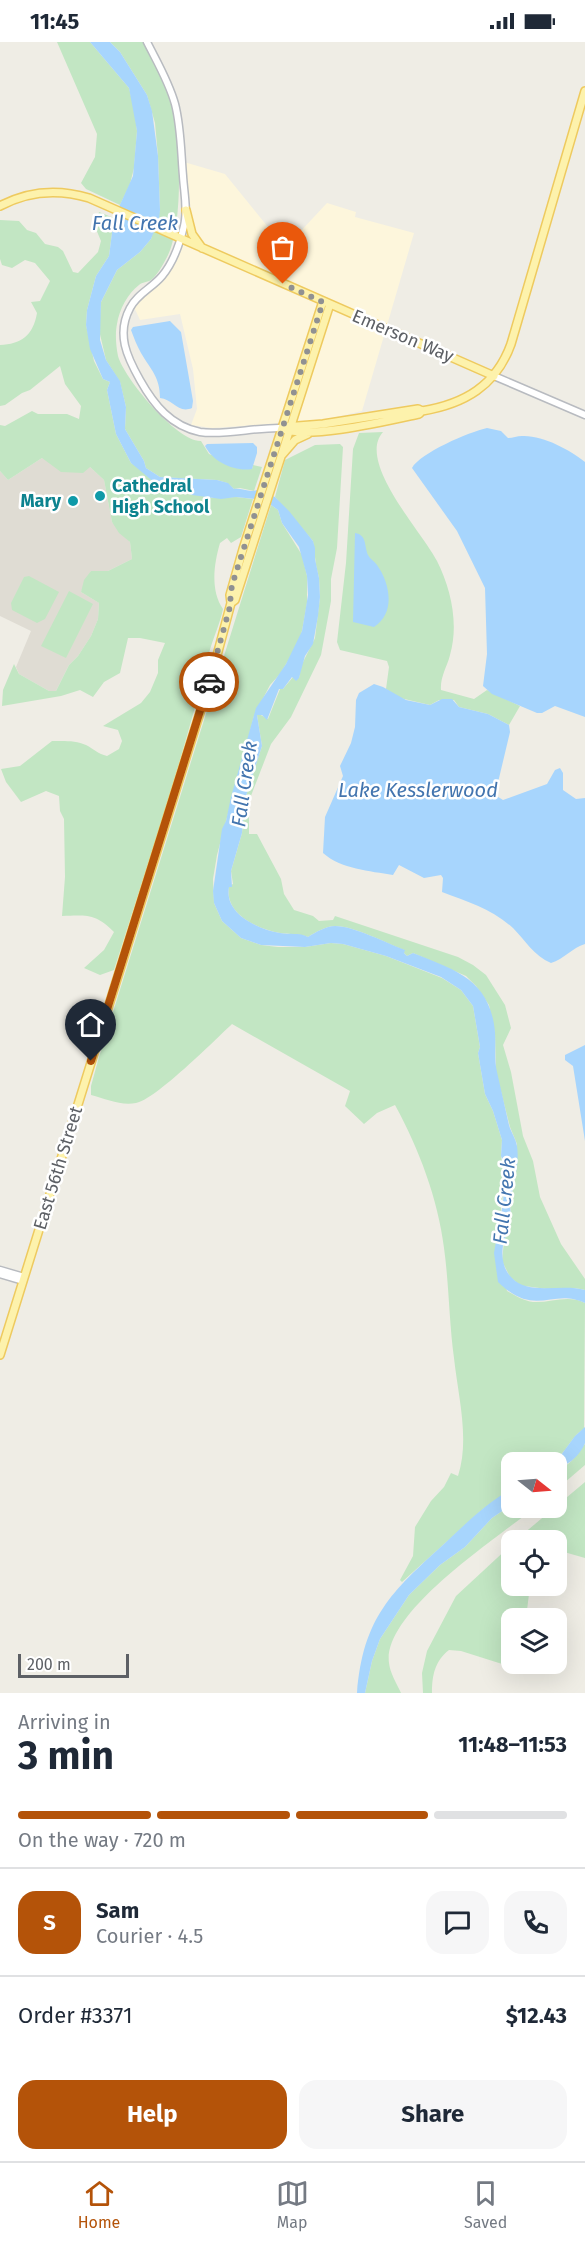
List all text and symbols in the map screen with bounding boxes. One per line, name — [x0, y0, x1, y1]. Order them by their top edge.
text: 11:45 — [30, 8, 79, 35]
water label: Fall Creek — [92, 211, 178, 235]
pin — [257, 222, 308, 284]
icon: bag — [266, 231, 299, 264]
street label: Emerson Way — [349, 305, 457, 367]
place label: Cathedral High School — [112, 475, 210, 518]
marker: Cathedral High School — [93, 489, 107, 503]
place label: Mary — [20, 490, 62, 512]
marker: Mary — [66, 494, 80, 508]
courier — [179, 652, 239, 712]
icon: car — [193, 666, 226, 699]
water label: Fall Creek — [226, 739, 262, 828]
water label: Lake Kesslerwood — [338, 778, 498, 802]
pin — [65, 999, 116, 1061]
icon: home — [74, 1008, 107, 1041]
street label: East 56th Street — [29, 1103, 87, 1232]
water label: Fall Creek — [488, 1157, 520, 1245]
north arrow — [501, 1452, 567, 1518]
map controls — [501, 1452, 567, 1674]
button: locate — [501, 1530, 567, 1596]
button: layers — [501, 1608, 567, 1674]
scale bar — [18, 1651, 129, 1678]
text: 200 m — [27, 1655, 71, 1674]
text: Arriving in — [18, 1710, 111, 1734]
text: 11:48–11:53 — [458, 1731, 567, 1758]
text: 3 min — [18, 1733, 114, 1779]
text: On the way · 720 m — [18, 1828, 186, 1852]
button: chat — [426, 1891, 489, 1954]
button: phone — [504, 1891, 567, 1954]
text: Sam — [96, 1897, 139, 1924]
text: S — [43, 1909, 56, 1936]
text: Courier · 4.5 — [96, 1924, 203, 1948]
text: Order #3371 — [18, 2002, 133, 2029]
text: $12.43 — [506, 2002, 567, 2029]
button: Help — [18, 2080, 287, 2149]
button: Share — [299, 2080, 567, 2149]
tab: Home — [78, 2177, 120, 2232]
tab: Map — [276, 2177, 309, 2232]
tab: Saved — [464, 2177, 507, 2232]

